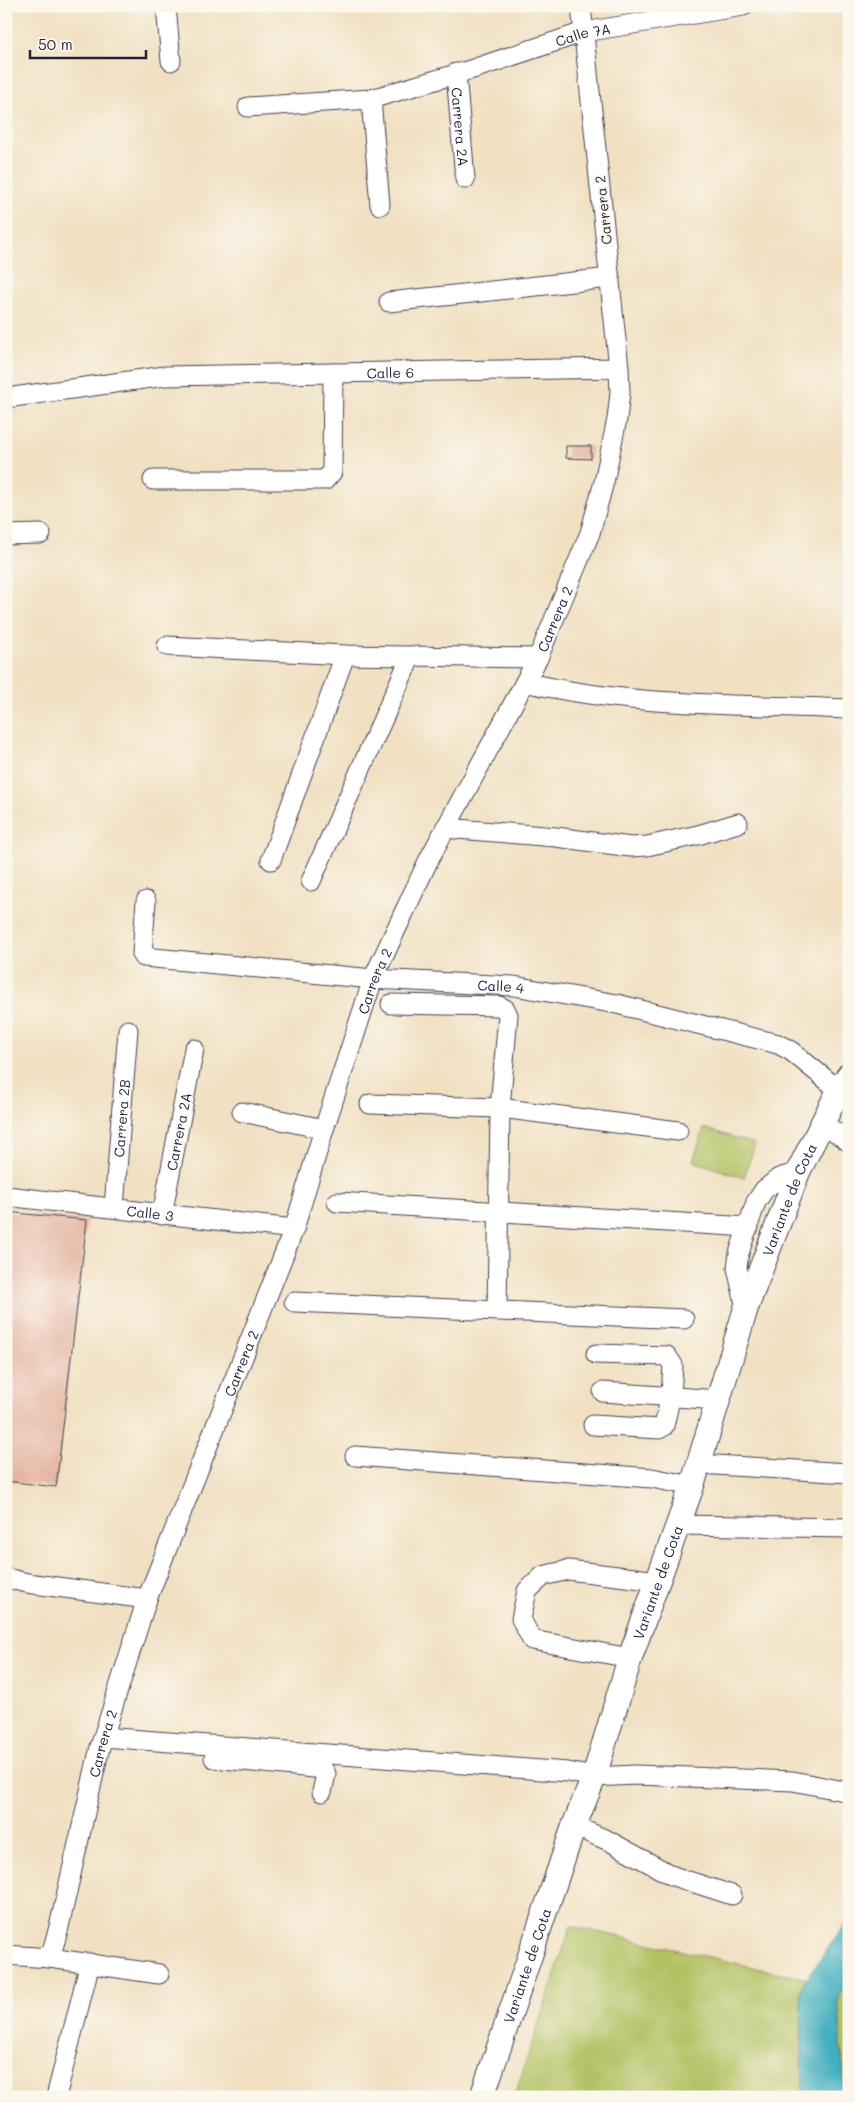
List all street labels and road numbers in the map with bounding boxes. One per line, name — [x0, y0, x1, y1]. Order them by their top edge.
street label: Calle 7A — [553, 18, 612, 50]
street label: Carrera 2A — [448, 87, 473, 167]
street label: Carrera 2 — [590, 174, 616, 246]
street label: Calle 6 — [367, 362, 414, 382]
street label: Carrera 2 — [532, 583, 576, 655]
street label: Carrera 2 — [353, 945, 396, 1016]
street label: Calle 4 — [477, 975, 527, 997]
street label: Carrera 2B — [108, 1079, 134, 1158]
street label: Carrera 2A — [161, 1091, 195, 1172]
street label: Variante de Cota — [757, 1140, 820, 1258]
street label: Calle 3 — [126, 1200, 175, 1225]
street label: Carrera 2 — [219, 1327, 262, 1399]
street label: Variante de Cota — [628, 1522, 687, 1642]
street label: Carrera 2 — [84, 1707, 121, 1779]
street label: Variante de Cota — [498, 1905, 555, 2025]

